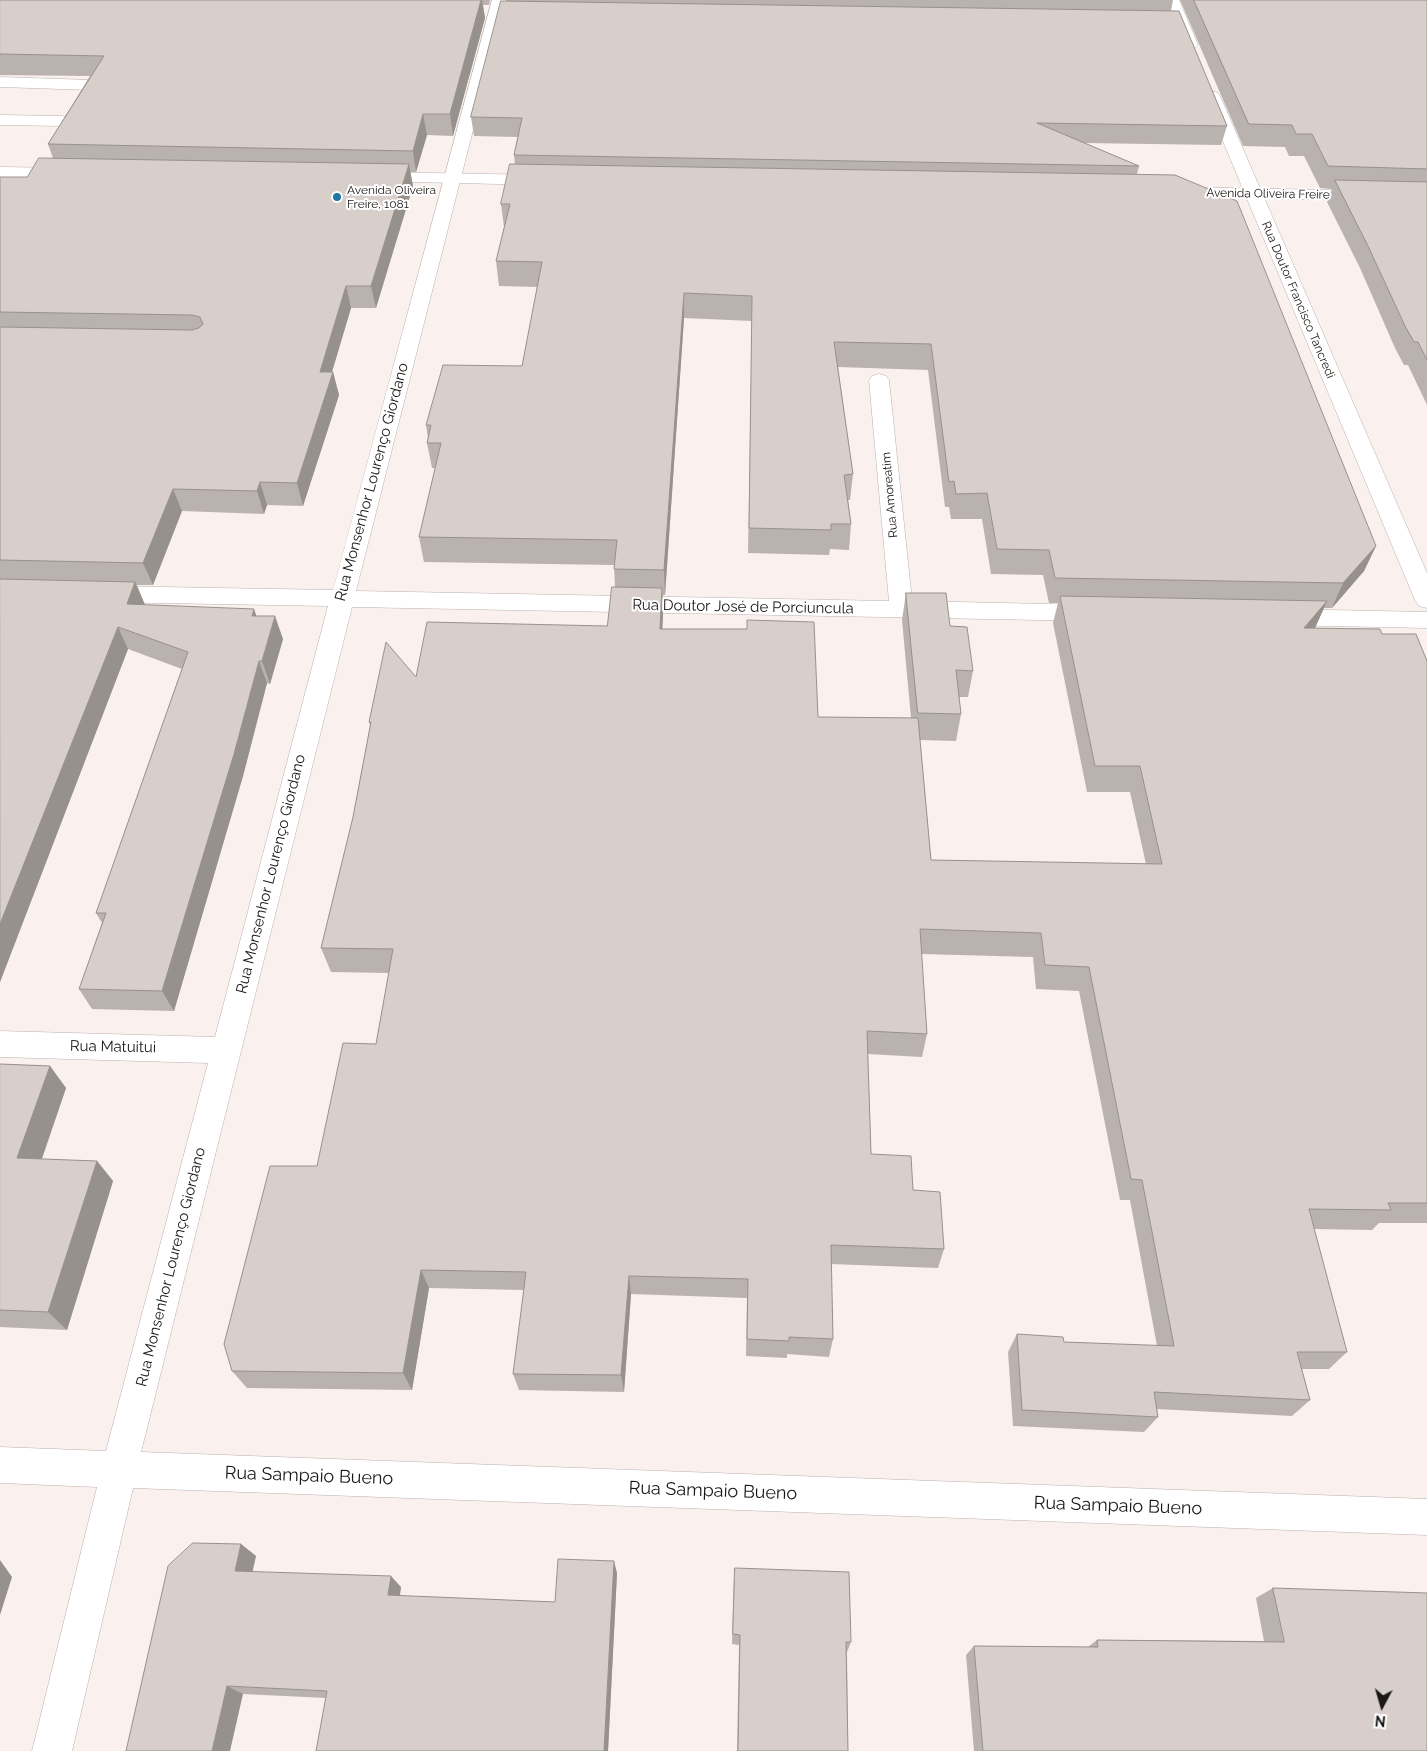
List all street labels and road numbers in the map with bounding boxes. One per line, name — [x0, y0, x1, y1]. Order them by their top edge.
street label: Avenida Oliveira Freire — [1206, 186, 1330, 202]
street label: Rua Doutor Francisco Tancredi — [1258, 219, 1338, 381]
street label: Rua Monsenhor Lourenço Giordano — [331, 361, 413, 603]
street label: Rua Amoreatim — [879, 452, 901, 538]
street label: Rua Doutor José de Porciuncula — [632, 596, 854, 618]
street label: Rua Monsenhor Lourenço Giordano — [233, 753, 309, 995]
street label: Rua Matuitui — [70, 1037, 156, 1057]
street label: Rua Monsenhor Lourenço Giordano — [133, 1146, 209, 1388]
street label: Rua Sampaio Bueno — [224, 1462, 394, 1490]
street label: Rua Sampaio Bueno — [628, 1477, 798, 1505]
street label: Rua Sampaio Bueno — [1033, 1492, 1203, 1520]

